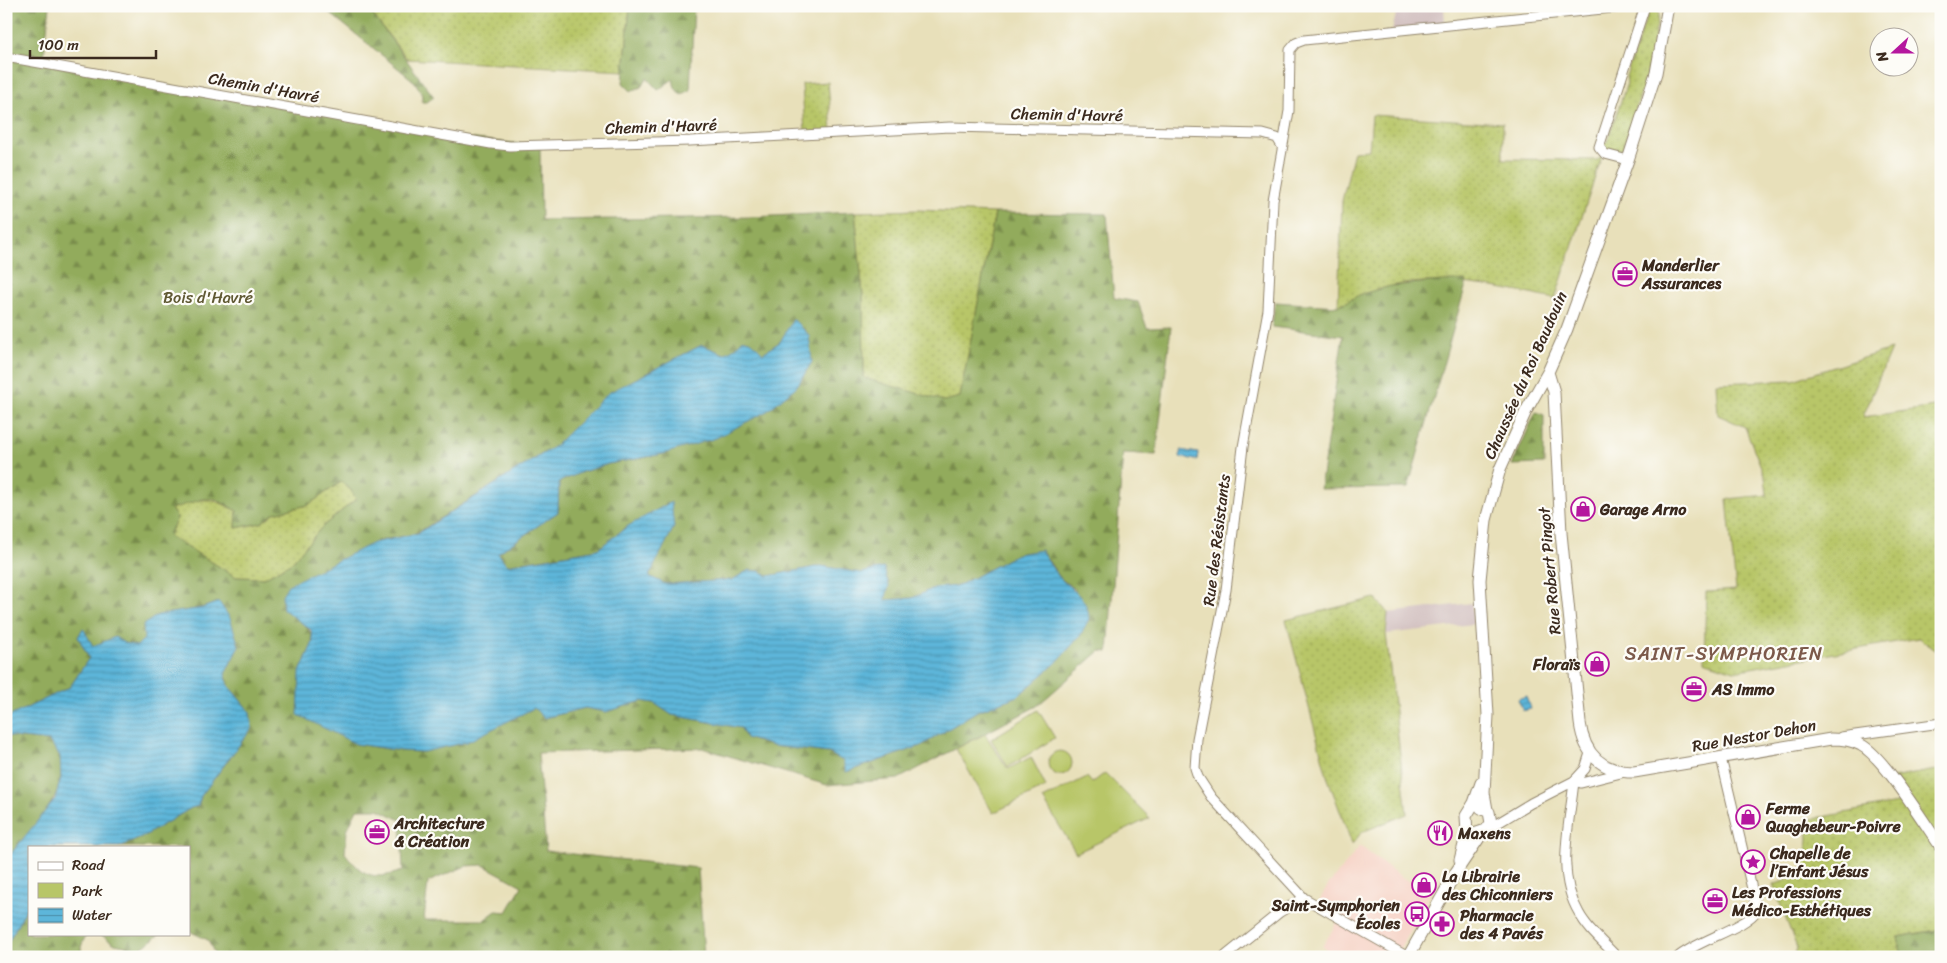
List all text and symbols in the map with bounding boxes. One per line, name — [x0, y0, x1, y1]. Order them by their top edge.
scale bar — [30, 28, 156, 60]
north arrow — [1870, 28, 1920, 78]
text: 100 m — [38, 32, 79, 58]
text: N — [1869, 47, 1896, 66]
street label: Chemin d'Havré — [206, 63, 322, 112]
street label: Chemin d'Havré — [1011, 99, 1123, 130]
street label: Chemin d'Havré — [604, 110, 718, 143]
place label: Manderlier Assurances — [1641, 251, 1722, 298]
office icon: Manderlier Assurances — [1612, 261, 1638, 287]
park label: Bois d'Havré — [163, 283, 253, 312]
street label: Chaussée du Roi Baudouin — [1475, 286, 1576, 464]
street label: Rue des Résistants — [1194, 472, 1239, 608]
place label: Garage Arno — [1599, 495, 1687, 524]
shop icon: Garage Arno — [1570, 496, 1596, 522]
street label: Rue Robert Pingot — [1529, 506, 1570, 636]
district label: SAINT-SYMPHORIEN — [1625, 637, 1823, 670]
place label: Floraïs — [1532, 650, 1580, 679]
shop icon: Floraïs — [1584, 651, 1610, 677]
place label: AS Immo — [1711, 675, 1775, 704]
office icon: AS Immo — [1681, 676, 1707, 702]
street label: Rue Nestor Dehon — [1690, 710, 1819, 761]
place label: Ferme Quaghebeur-Poivre — [1765, 794, 1902, 841]
shop icon: Ferme Quaghebeur-Poivre — [1735, 804, 1761, 830]
place label: Architecture & Création — [393, 809, 486, 856]
office icon: Architecture & Création — [364, 819, 390, 845]
place label: Maxens — [1457, 819, 1511, 848]
restaurant icon: Maxens — [1427, 820, 1453, 846]
place label: Chapelle de l’Enfant Jésus — [1769, 839, 1869, 886]
legend — [28, 846, 190, 936]
place icon: Chapelle de l’Enfant Jésus — [1740, 849, 1766, 875]
text: Road — [72, 852, 105, 878]
place label: La Librairie des Chiconniers — [1442, 862, 1553, 909]
shop icon: La Librairie des Chiconniers — [1411, 872, 1437, 898]
text: Park — [72, 878, 103, 904]
place label: Les Professions Médico-Esthétiques — [1731, 878, 1872, 925]
office icon: Les Professions Médico-Esthétiques — [1702, 888, 1728, 914]
place label: Saint-Symphorien Écoles — [1271, 891, 1400, 938]
bus stop icon: Saint-Symphorien Écoles — [1404, 901, 1430, 927]
place label: Pharmacie des 4 Pavés — [1460, 901, 1544, 948]
text: Water — [72, 902, 112, 928]
pharmacy icon: Pharmacie des 4 Pavés — [1429, 911, 1455, 937]

